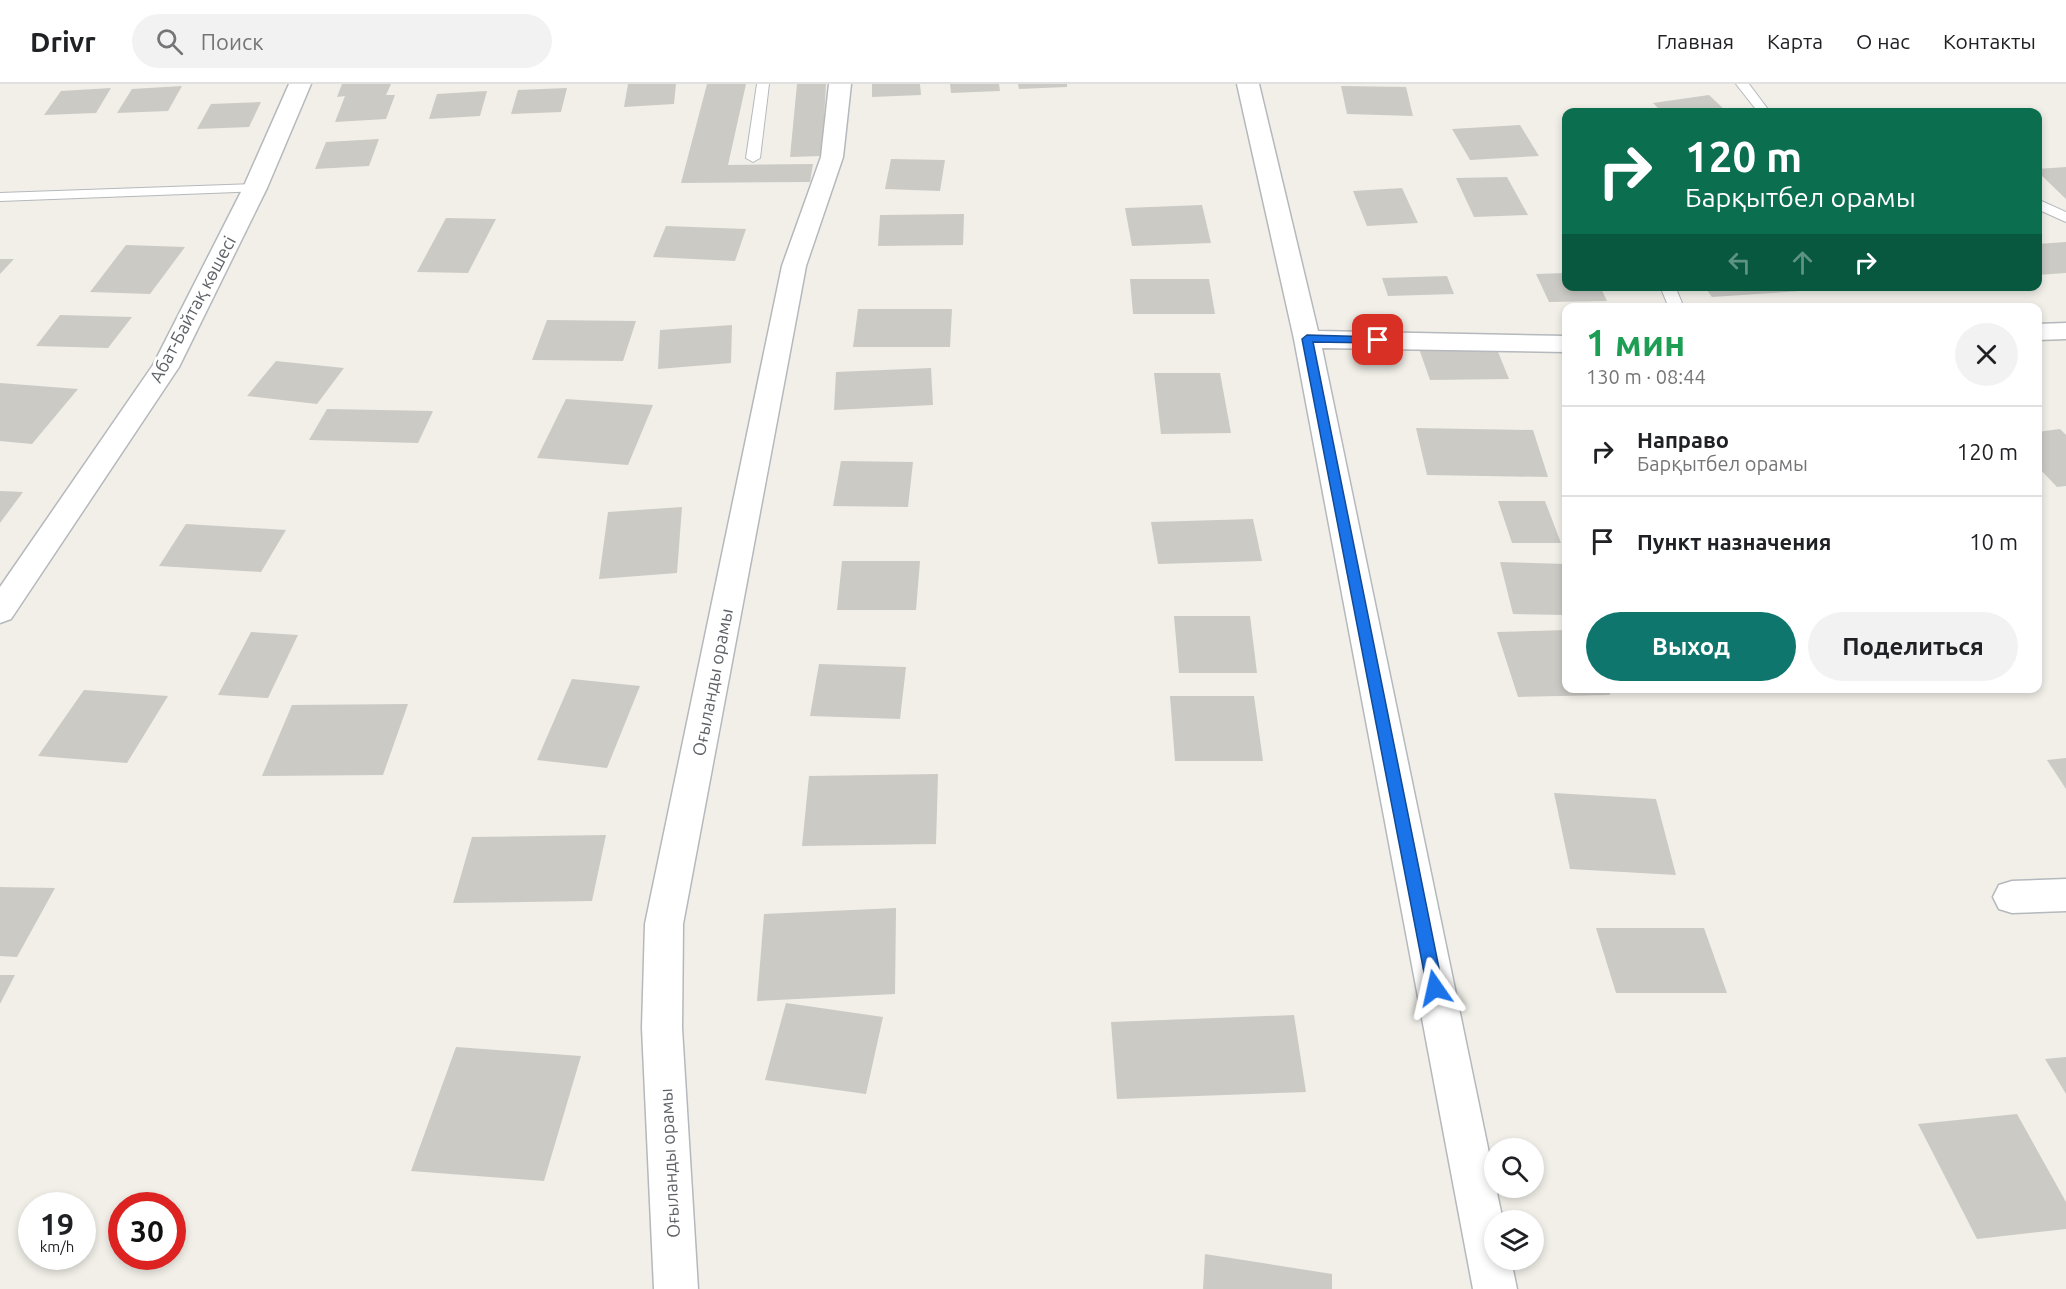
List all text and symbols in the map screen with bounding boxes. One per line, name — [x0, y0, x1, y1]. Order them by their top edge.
search box — [132, 14, 552, 68]
icon: search — [153, 25, 186, 58]
text: Drivr — [30, 26, 96, 57]
text: Поиск — [201, 29, 263, 54]
text: Главная — [1657, 29, 1734, 53]
text: Карта — [1767, 29, 1823, 53]
text: О нас — [1856, 29, 1910, 53]
text: Контакты — [1943, 29, 2036, 53]
icon: right — [1586, 132, 1664, 210]
text: 120 m — [1685, 133, 1802, 180]
text: Барқытбел орамы — [1685, 182, 1916, 212]
street label: Абат-Байтақ көшесі — [145, 232, 239, 386]
icon: left — [1723, 246, 1756, 279]
icon: ahead — [1786, 246, 1819, 279]
icon: right — [1849, 246, 1882, 279]
pin — [1352, 314, 1403, 365]
text: 1 мин — [1586, 322, 1685, 363]
icon: arrive — [1361, 323, 1394, 356]
button: close — [1955, 323, 2018, 386]
text: 130 m · 08:44 — [1586, 365, 1706, 388]
text: Направо — [1637, 427, 1729, 452]
icon: right — [1586, 435, 1619, 468]
text: 120 m — [1957, 439, 2018, 464]
text: Барқытбел орамы — [1637, 452, 1808, 475]
icon: arrive — [1586, 525, 1619, 558]
text: Пункт назначения — [1637, 529, 1831, 554]
text: 10 m — [1969, 529, 2018, 554]
street label: Оғыланды орамы — [688, 607, 736, 757]
button: Выход — [1586, 612, 1796, 681]
button: Поделиться — [1808, 612, 2018, 681]
position arrow — [1403, 956, 1467, 1020]
street label: Оғыланды орамы — [655, 1088, 683, 1238]
map controls — [1484, 1138, 1544, 1270]
button: search — [1484, 1138, 1544, 1198]
speed limit sign: 30 — [108, 1192, 186, 1270]
text: 19 — [40, 1207, 74, 1241]
button: layers — [1484, 1210, 1544, 1270]
text: km/h — [40, 1238, 74, 1255]

